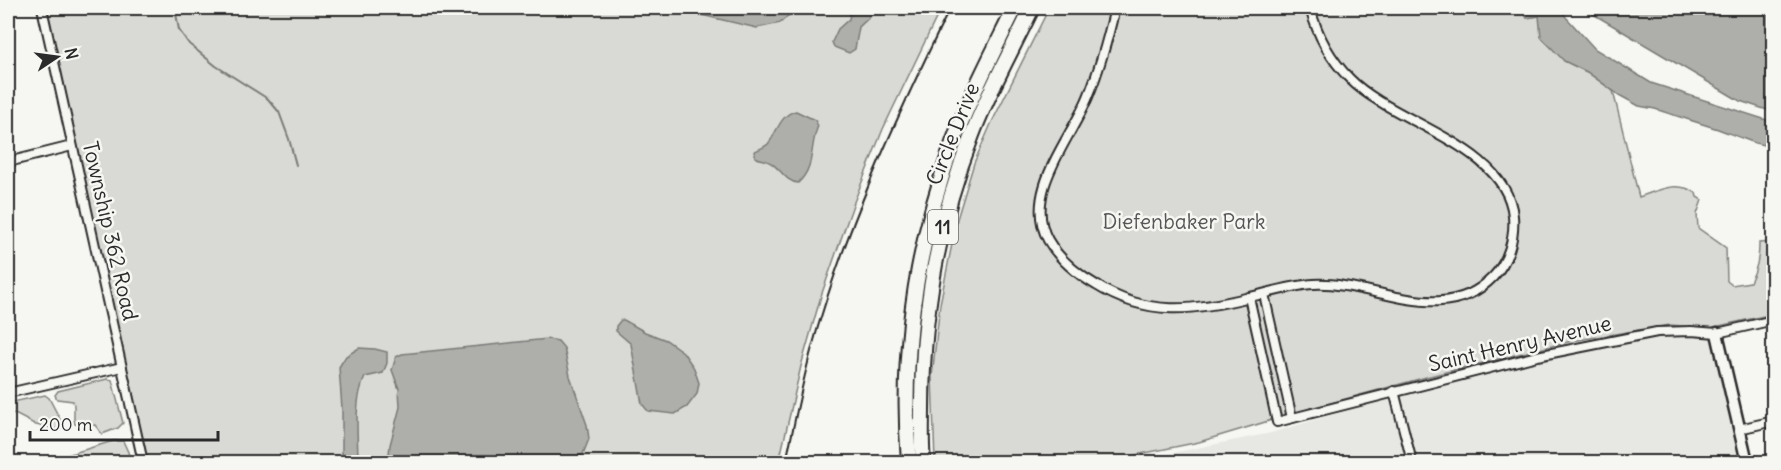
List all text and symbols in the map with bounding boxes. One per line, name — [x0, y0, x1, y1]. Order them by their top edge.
north arrow — [27, 27, 87, 87]
text: N — [61, 46, 83, 61]
street label: Circle Drive — [920, 79, 985, 189]
street label: Township 362 Road — [77, 139, 144, 323]
park label: Diefenbaker Park — [1102, 208, 1266, 235]
road number: 11 — [928, 210, 958, 244]
street label: Saint Henry Avenue — [1426, 309, 1614, 378]
scale bar — [30, 404, 218, 442]
text: 200 m — [39, 413, 93, 436]

